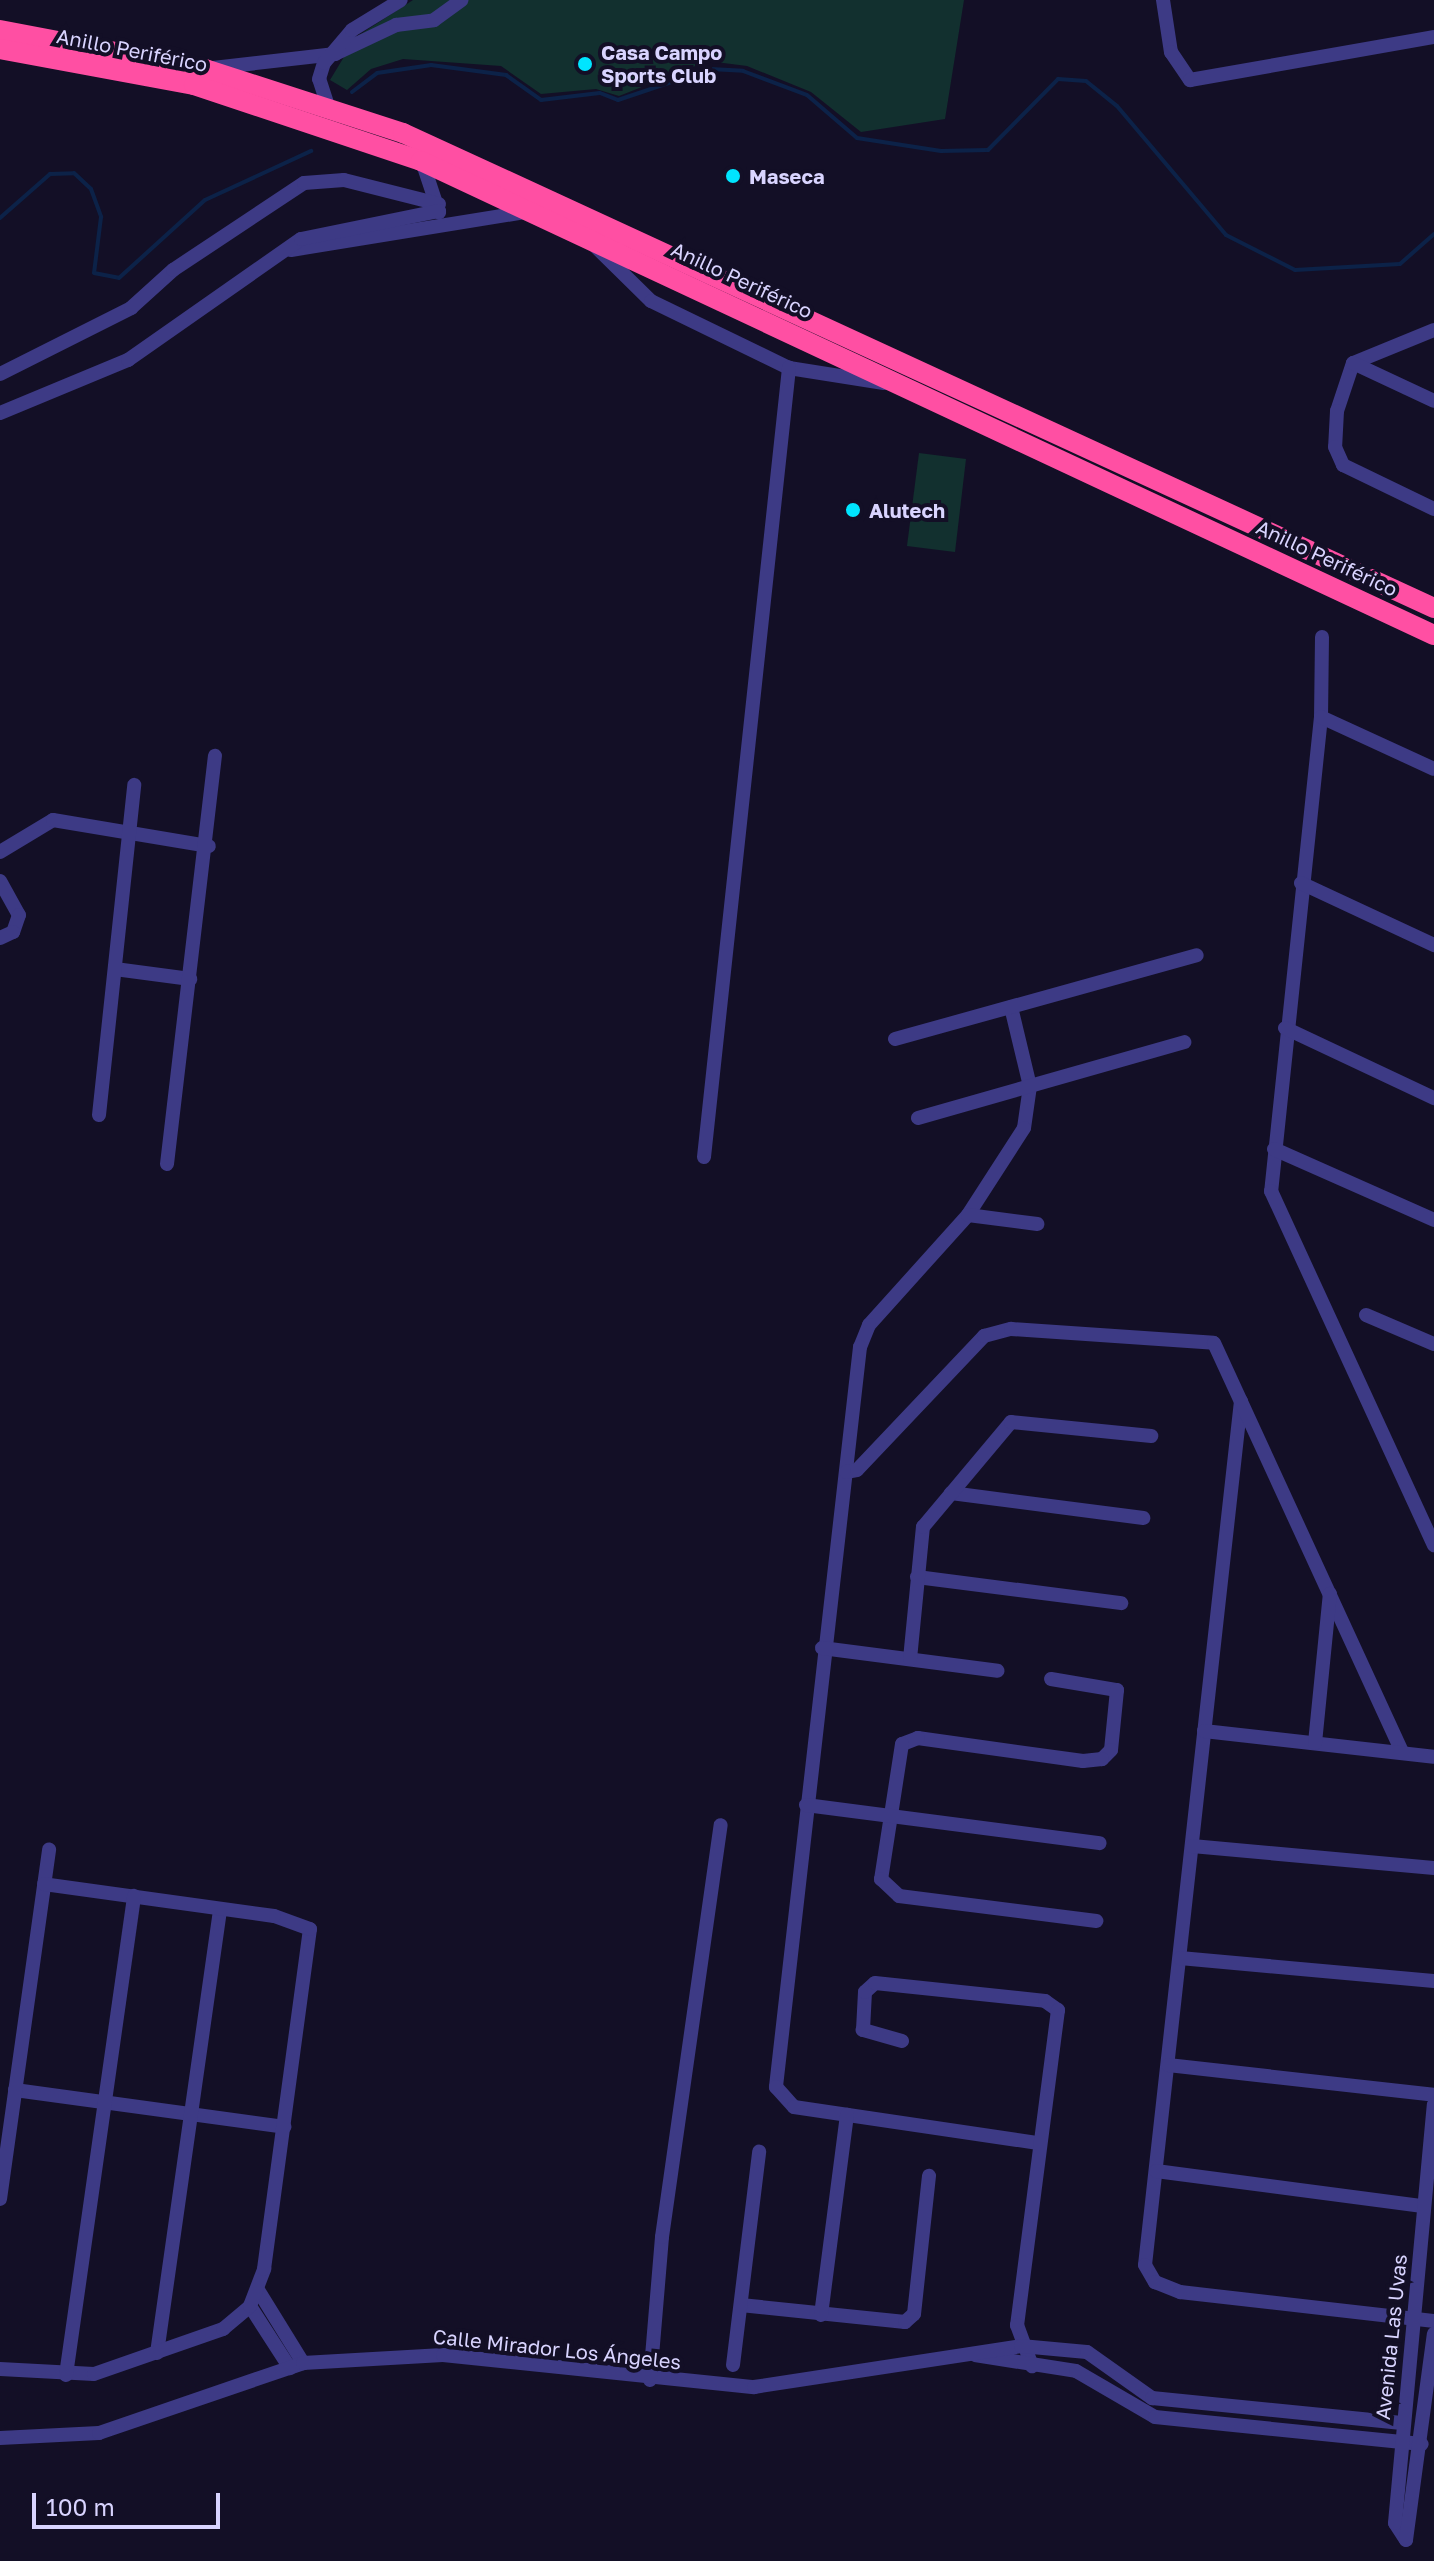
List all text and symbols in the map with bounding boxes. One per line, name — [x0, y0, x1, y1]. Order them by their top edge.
street label: Anillo Periférico — [55, 24, 209, 76]
place label: Casa Campo Sports Club — [601, 40, 722, 87]
marker: Casa Campo Sports Club — [576, 55, 594, 73]
place label: Maseca — [749, 164, 824, 188]
marker: Maseca — [724, 167, 742, 185]
street label: Anillo Periférico — [668, 237, 816, 323]
place label: Alutech — [869, 498, 945, 522]
marker: Alutech — [844, 501, 862, 519]
street label: Anillo Periférico — [1253, 515, 1401, 601]
street label: Avenida Las Uvas — [1370, 2253, 1412, 2421]
street label: Calle Mirador Los Ángeles — [432, 2324, 682, 2374]
scale bar — [36, 2477, 224, 2527]
text: 100 m — [46, 2492, 115, 2521]

